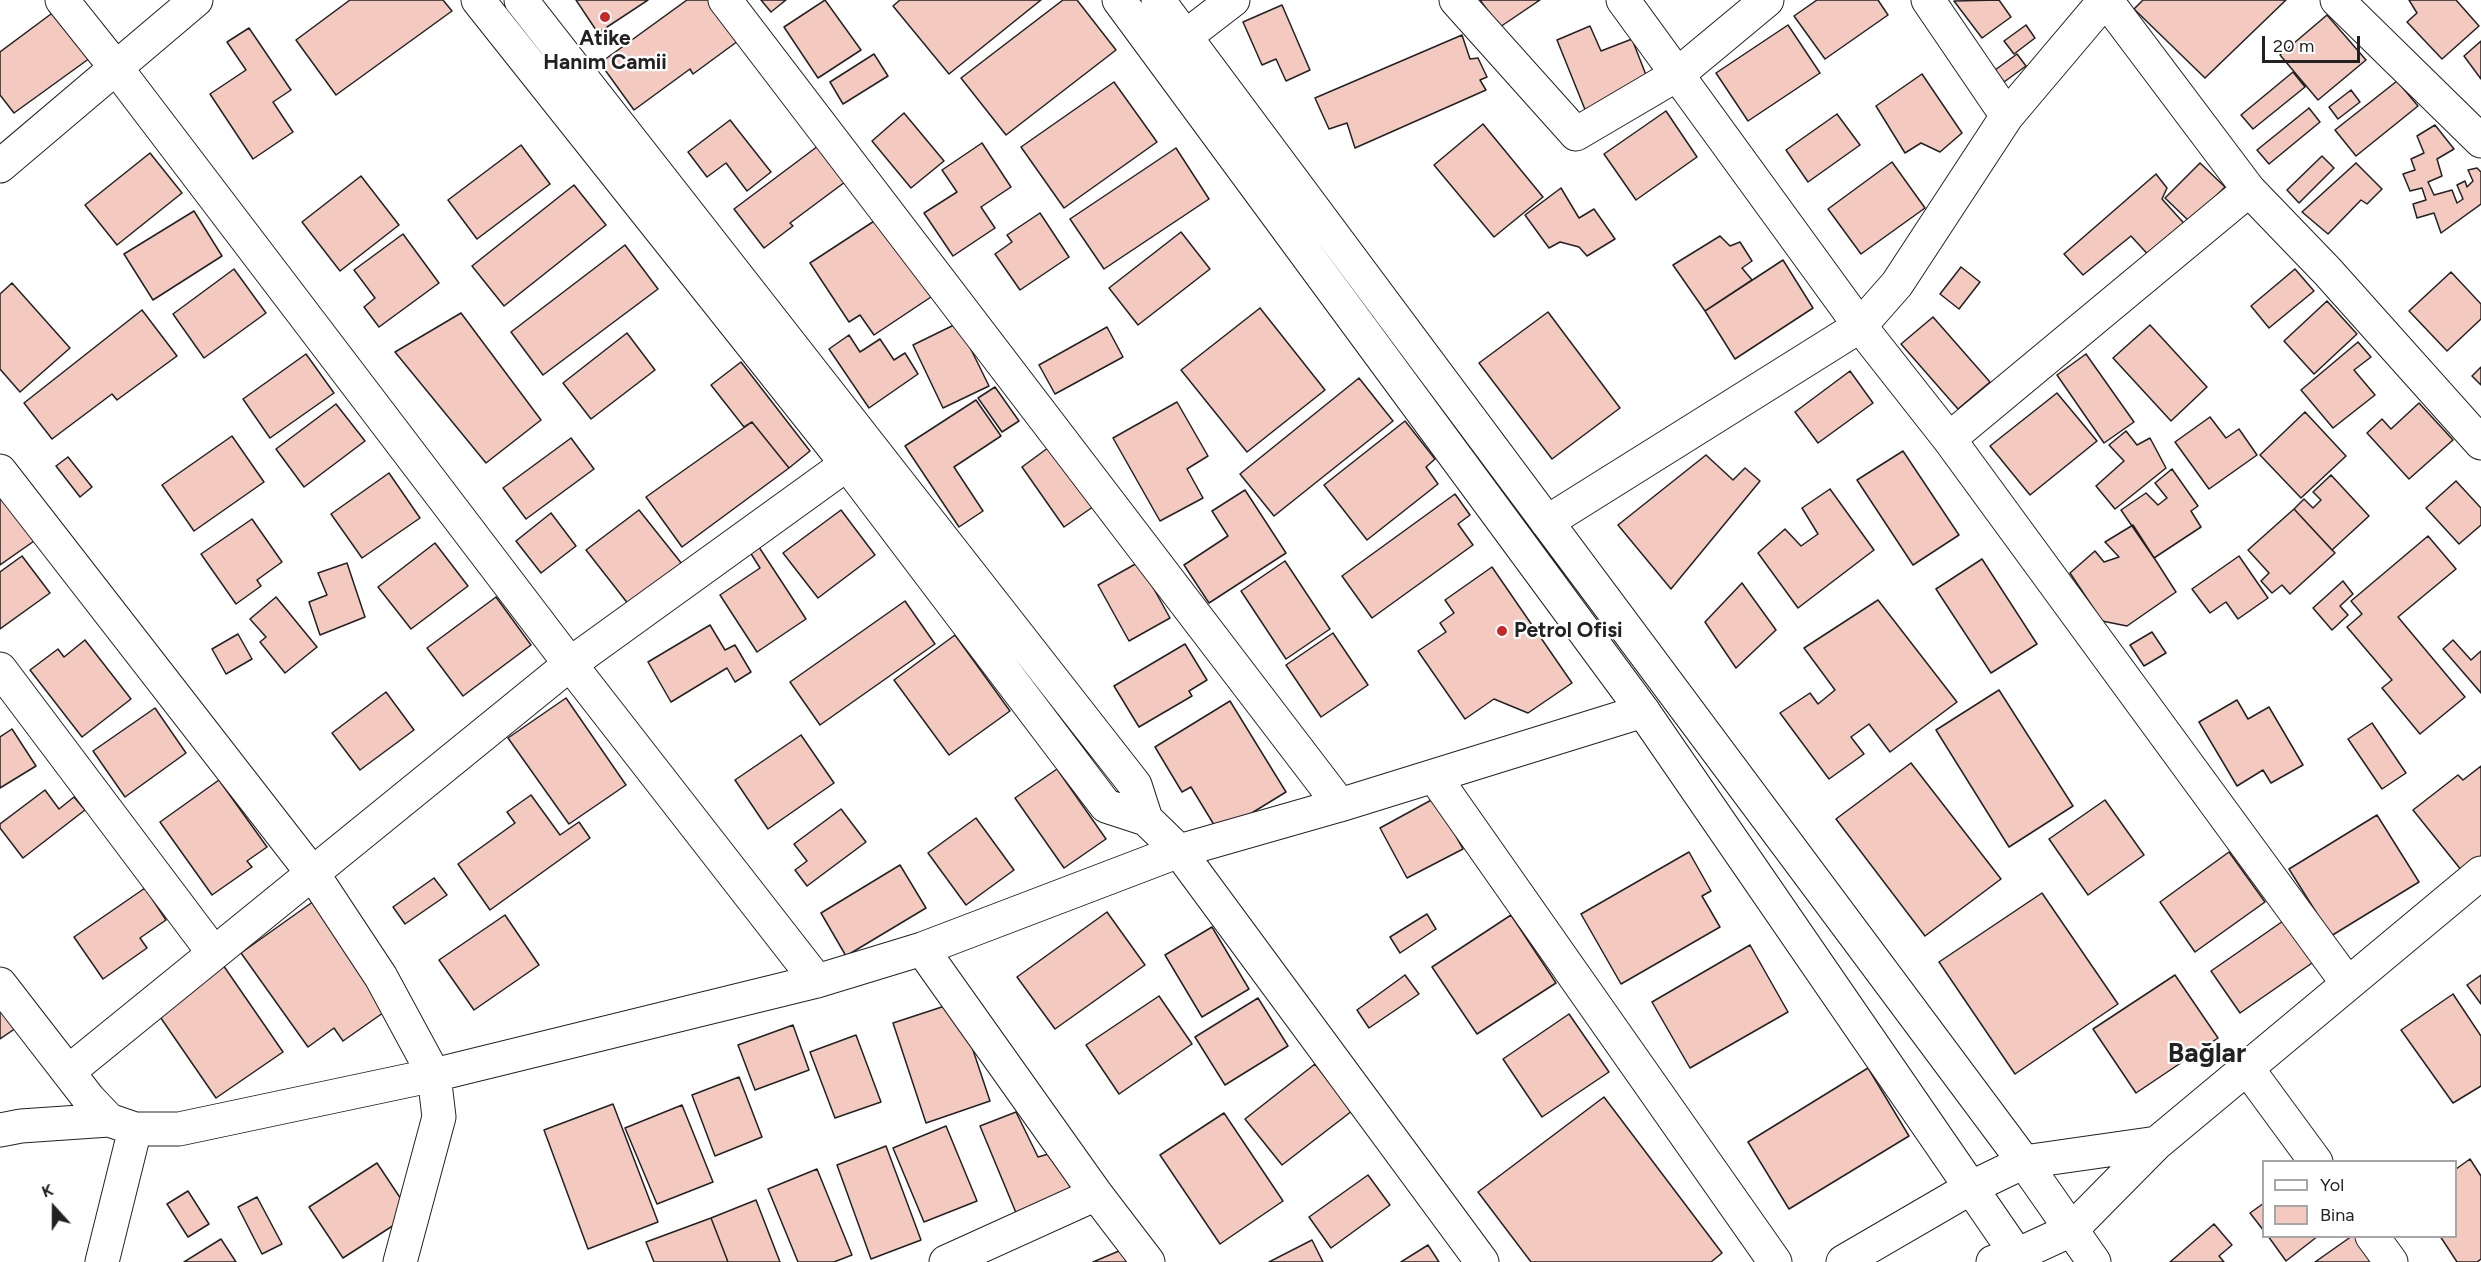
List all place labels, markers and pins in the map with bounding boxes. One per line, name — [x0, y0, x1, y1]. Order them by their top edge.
marker: Atike Hanım Camii — [598, 10, 612, 24]
place label: Atike Hanım Camii — [543, 26, 667, 76]
place label: Petrol Ofisi — [1514, 618, 1622, 644]
marker: Petrol Ofisi — [1495, 624, 1509, 638]

